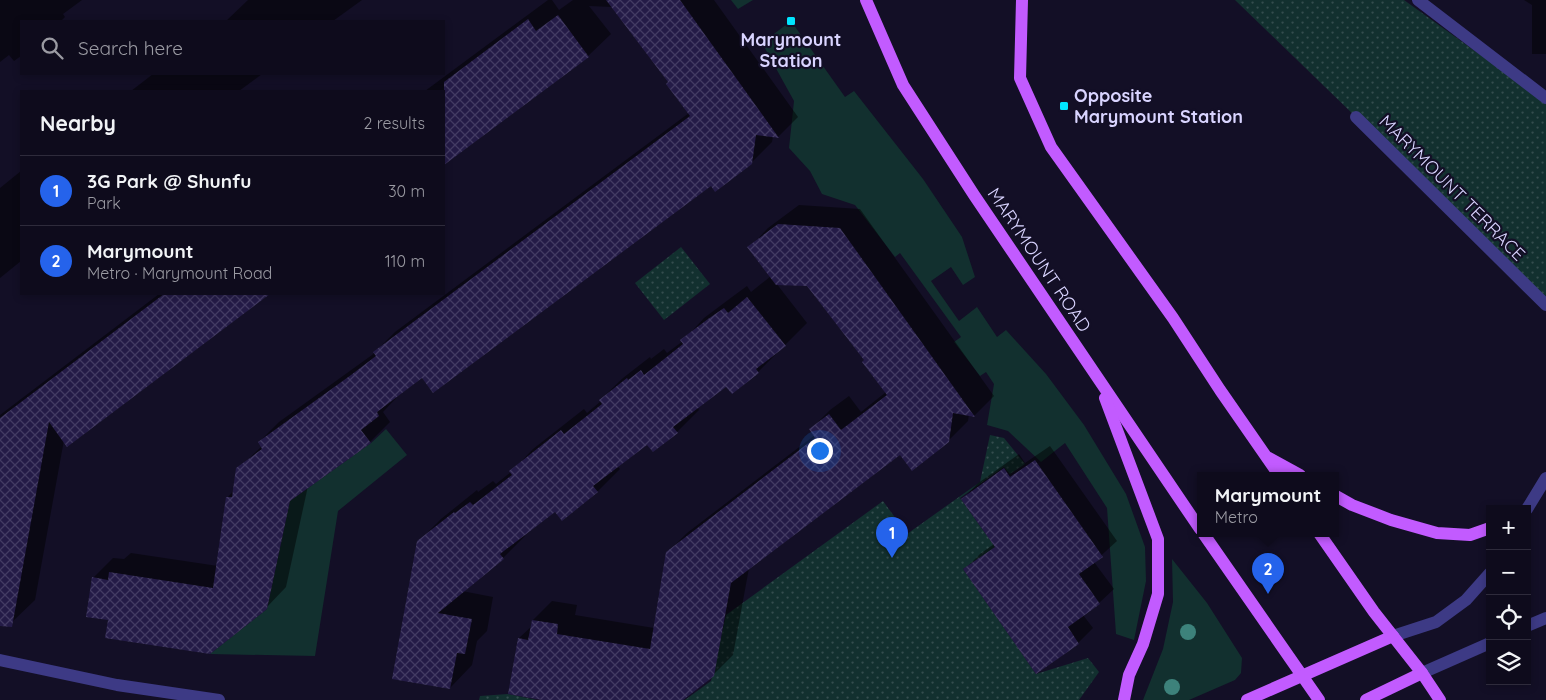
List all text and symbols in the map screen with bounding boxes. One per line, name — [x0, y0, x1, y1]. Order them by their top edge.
marker: Marymount Station — [785, 15, 797, 27]
search box — [20, 20, 445, 75]
place label: Marymount Station — [741, 28, 841, 72]
icon: search — [38, 34, 66, 62]
text: Search here — [78, 36, 183, 60]
place label: Opposite Marymount Station — [1074, 84, 1243, 128]
marker: Opposite Marymount Station — [1058, 100, 1070, 112]
text: Nearby — [40, 110, 116, 136]
street label: MARYMOUNT TERRACE — [1374, 110, 1530, 266]
text: 2 results — [363, 113, 425, 133]
text: 3G Park @ Shunfu — [87, 169, 251, 193]
text: 1 — [53, 181, 59, 201]
text: 30 m — [388, 181, 425, 201]
street label: MARYMOUNT ROAD — [983, 183, 1096, 336]
text: Park — [87, 193, 121, 213]
text: Marymount — [87, 239, 194, 263]
text: 2 — [51, 251, 61, 271]
text: 110 m — [385, 251, 425, 271]
text: Metro · Marymount Road — [87, 263, 272, 283]
your location — [807, 438, 833, 464]
popup — [1197, 472, 1339, 537]
text: Marymount — [1215, 483, 1321, 507]
map controls — [1486, 505, 1531, 685]
button: + — [1486, 505, 1531, 550]
text: Metro — [1215, 507, 1258, 527]
pin: 1 — [876, 517, 908, 558]
button: − — [1486, 550, 1531, 595]
pin: 2 — [1252, 553, 1284, 594]
button: locate — [1486, 595, 1531, 640]
button: layers — [1486, 640, 1531, 685]

